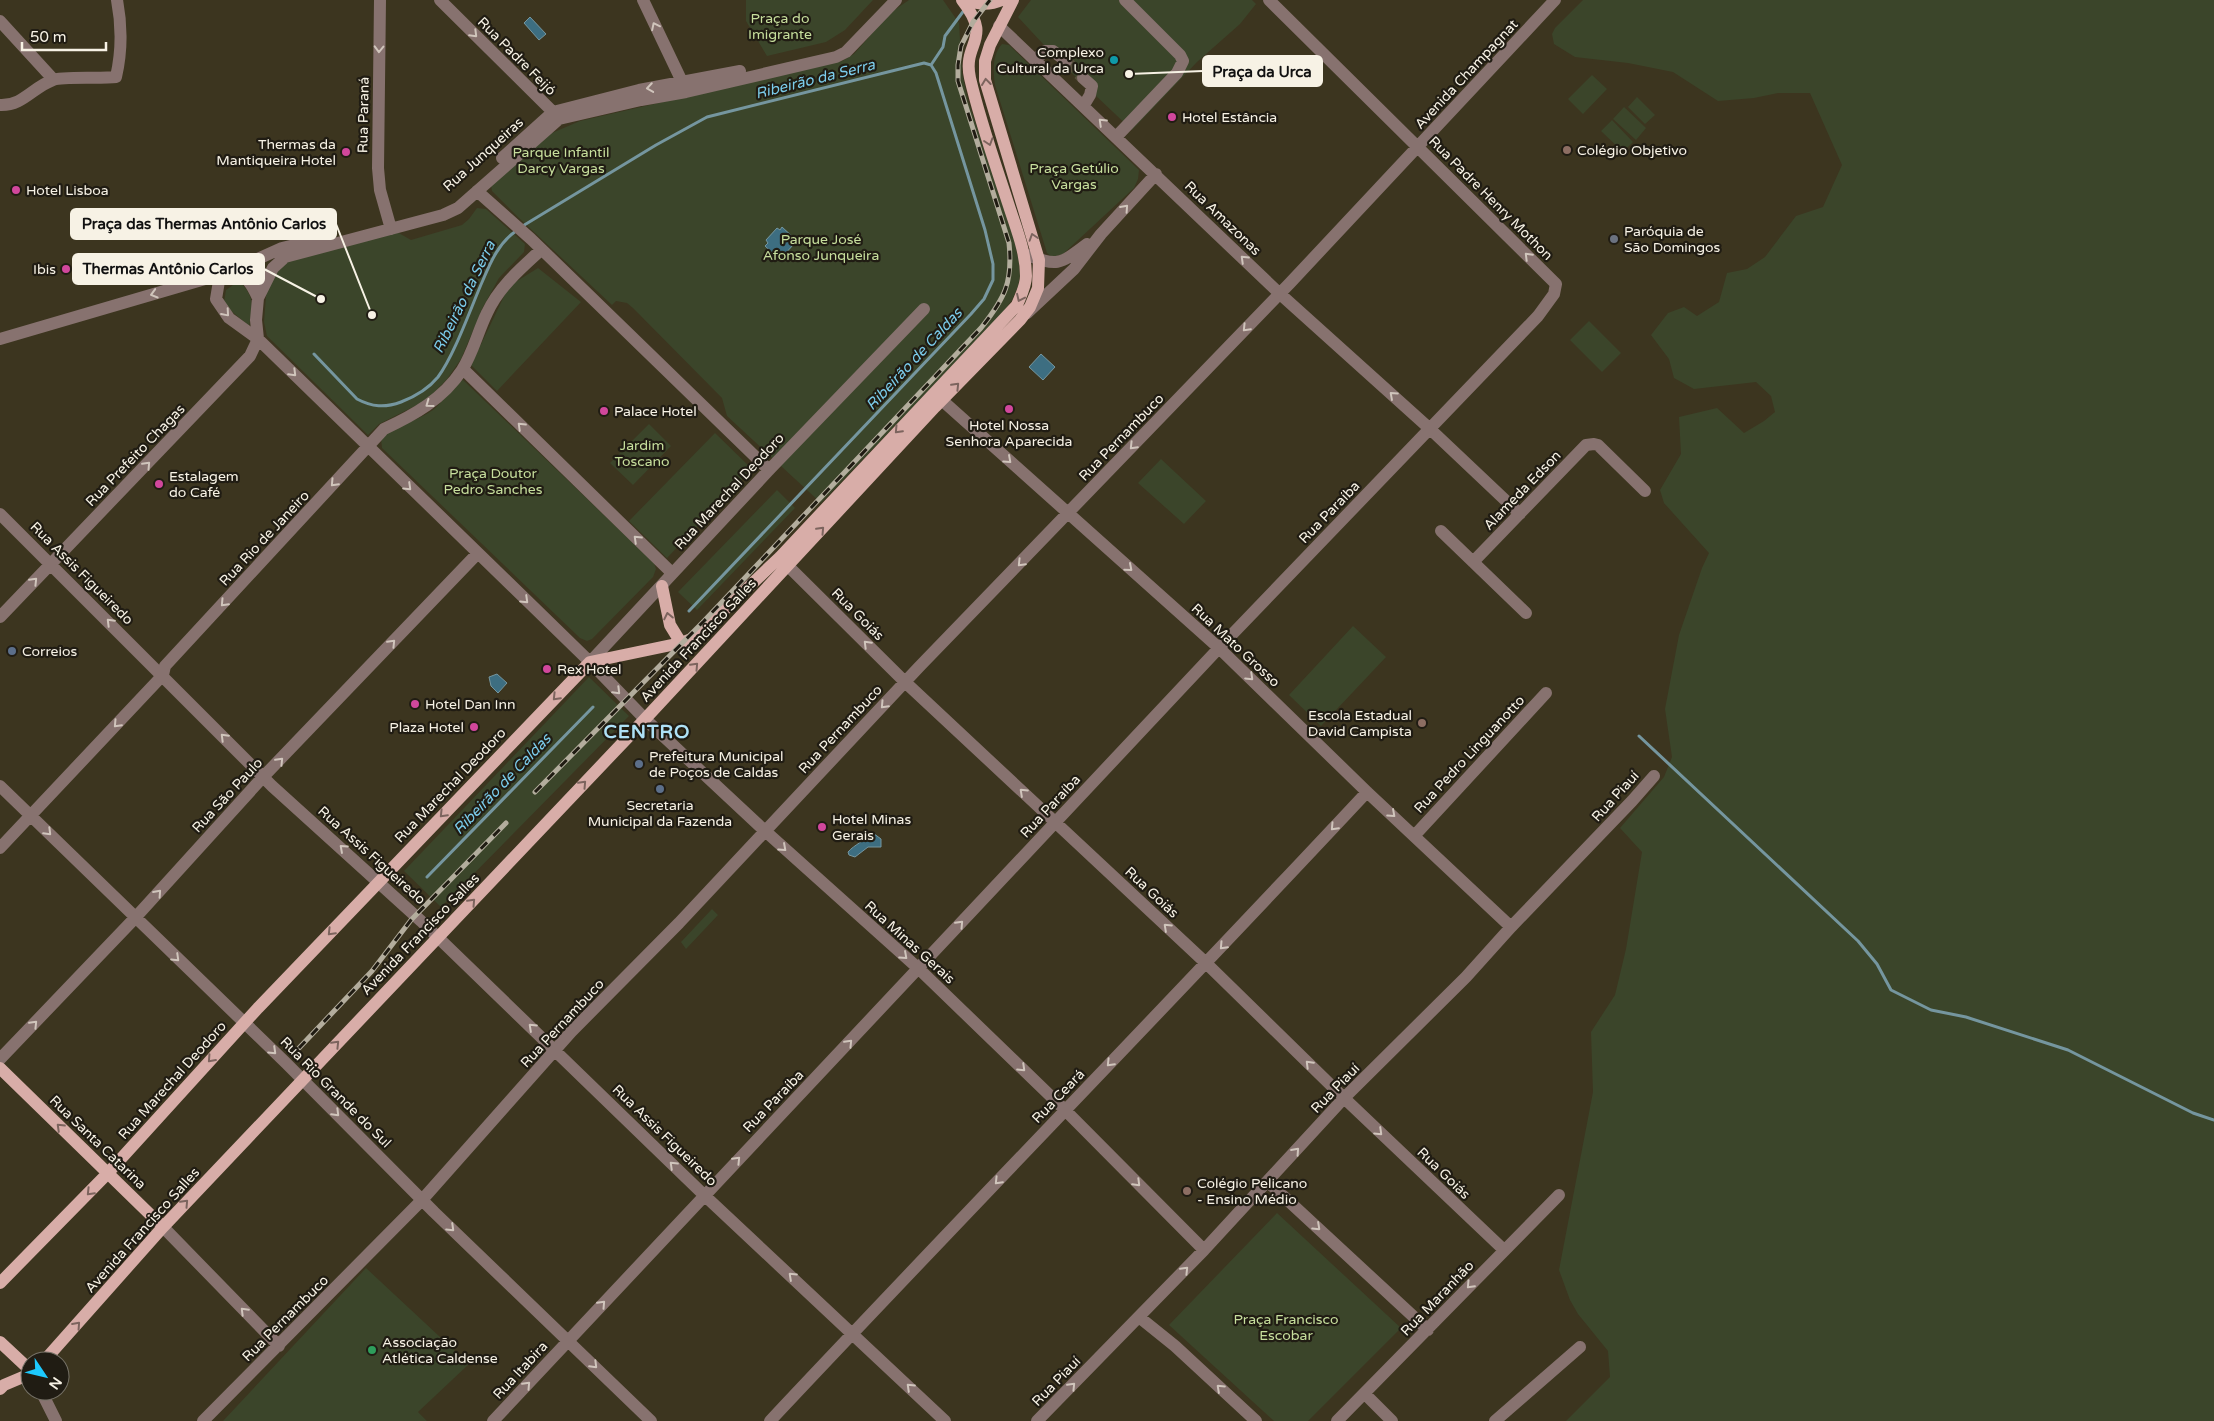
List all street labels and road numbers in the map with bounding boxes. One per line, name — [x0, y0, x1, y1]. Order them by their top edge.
street label: Rua Padre Feijó — [474, 14, 559, 99]
street label: Avenida Champagnat — [1411, 16, 1522, 133]
street label: Rua Paraná — [354, 77, 373, 153]
street label: Rua Junqueiras — [440, 114, 527, 195]
street label: Rua Padre Henry Mothon — [1425, 133, 1556, 264]
street label: Rua Amazonas — [1181, 178, 1265, 259]
street label: Rua Pernambuco — [1075, 390, 1167, 485]
street label: Rua Prefeito Chagas — [82, 400, 189, 510]
street label: Rua Marechal Deodoro — [671, 430, 788, 553]
street label: Alameda Edson — [1480, 447, 1565, 534]
street label: Rua Paraíba — [1295, 478, 1363, 547]
street label: Rua Rio de Janeiro — [216, 487, 313, 589]
street label: Rua Assis Figueiredo — [27, 518, 137, 628]
street label: Avenida Francisco Salles — [637, 575, 760, 706]
street label: Rua Goiás — [828, 585, 888, 644]
street label: Rua Mato Grosso — [1188, 600, 1283, 691]
street label: Rua Pernambuco — [795, 681, 886, 777]
street label: Rua Pedro Linguanotto — [1410, 692, 1528, 817]
street label: Rua Marechal Deodoro — [391, 724, 510, 846]
street label: Rua São Paulo — [188, 754, 266, 836]
street label: Rua Piauí — [1588, 767, 1643, 825]
street label: Rua Paraíba — [1017, 771, 1084, 842]
street label: Rua Assis Figueiredo — [314, 803, 429, 908]
street label: Rua Goiás — [1121, 863, 1182, 922]
street label: Avenida Francisco Salles — [358, 870, 483, 999]
street label: Rua Minas Gerais — [861, 897, 959, 988]
street label: Rua Pernambuco — [517, 975, 608, 1071]
street label: Rua Marechal Deodoro — [115, 1018, 230, 1143]
street label: Rua Rio Grande do Sul — [277, 1033, 395, 1151]
street label: Rua Piauí — [1307, 1060, 1364, 1117]
street label: Rua Ceará — [1028, 1066, 1088, 1127]
street label: Rua Paraíba — [739, 1067, 807, 1136]
street label: Rua Assis Figueiredo — [609, 1081, 720, 1190]
street label: Rua Santa Catarina — [46, 1092, 149, 1193]
street label: Rua Goiás — [1414, 1144, 1474, 1203]
street label: Avenida Francisco Salles — [82, 1164, 203, 1297]
street label: Rua Maranhão — [1397, 1257, 1478, 1340]
street label: Rua Pernambuco — [239, 1272, 332, 1365]
street label: Rua Itabira — [489, 1338, 551, 1403]
street label: Rua Piauí — [1028, 1353, 1085, 1410]

